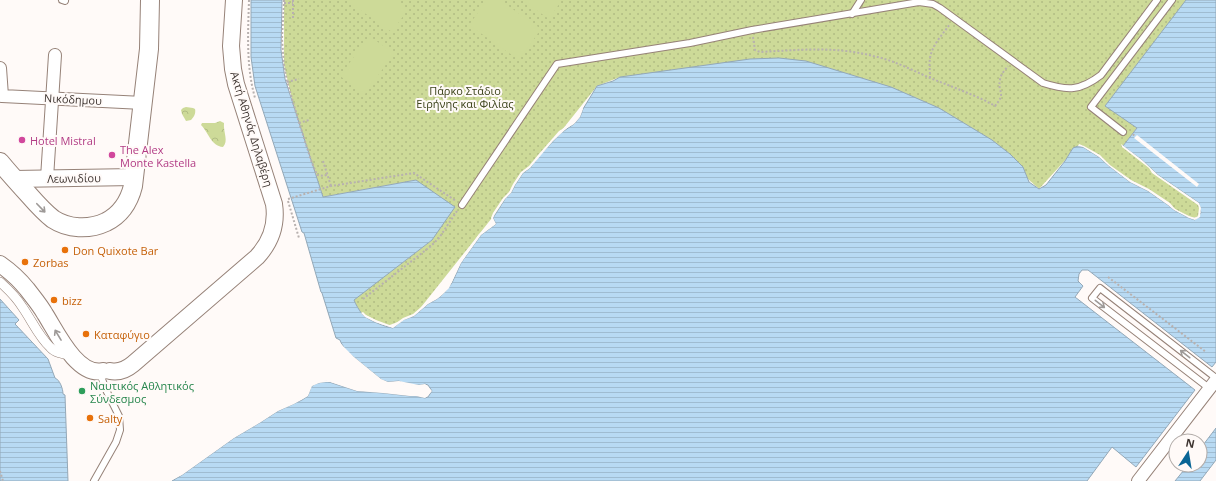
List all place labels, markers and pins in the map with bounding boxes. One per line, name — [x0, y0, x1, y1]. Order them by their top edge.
place label: Hotel Mistral — [30, 133, 96, 148]
marker: Hotel Mistral — [17, 135, 27, 145]
place label: The Alex Monte Kastella — [120, 142, 196, 170]
marker: The Alex Monte Kastella — [107, 150, 117, 160]
place label: Don Quixote Bar — [73, 243, 159, 258]
marker: Don Quixote Bar — [60, 245, 70, 255]
place label: Zorbas — [33, 255, 69, 270]
marker: Zorbas — [20, 257, 30, 267]
place label: bizz — [62, 293, 82, 308]
marker: bizz — [49, 295, 59, 305]
place label: Καταφύγιο — [94, 327, 150, 342]
marker: Καταφύγιο — [81, 329, 91, 339]
place label: Ναυτικός Αθλητικός Σύνδεσμος — [90, 378, 194, 406]
marker: Ναυτικός Αθλητικός Σύνδεσμος — [77, 386, 87, 396]
place label: Salty — [98, 411, 123, 426]
marker: Salty — [85, 413, 95, 423]

